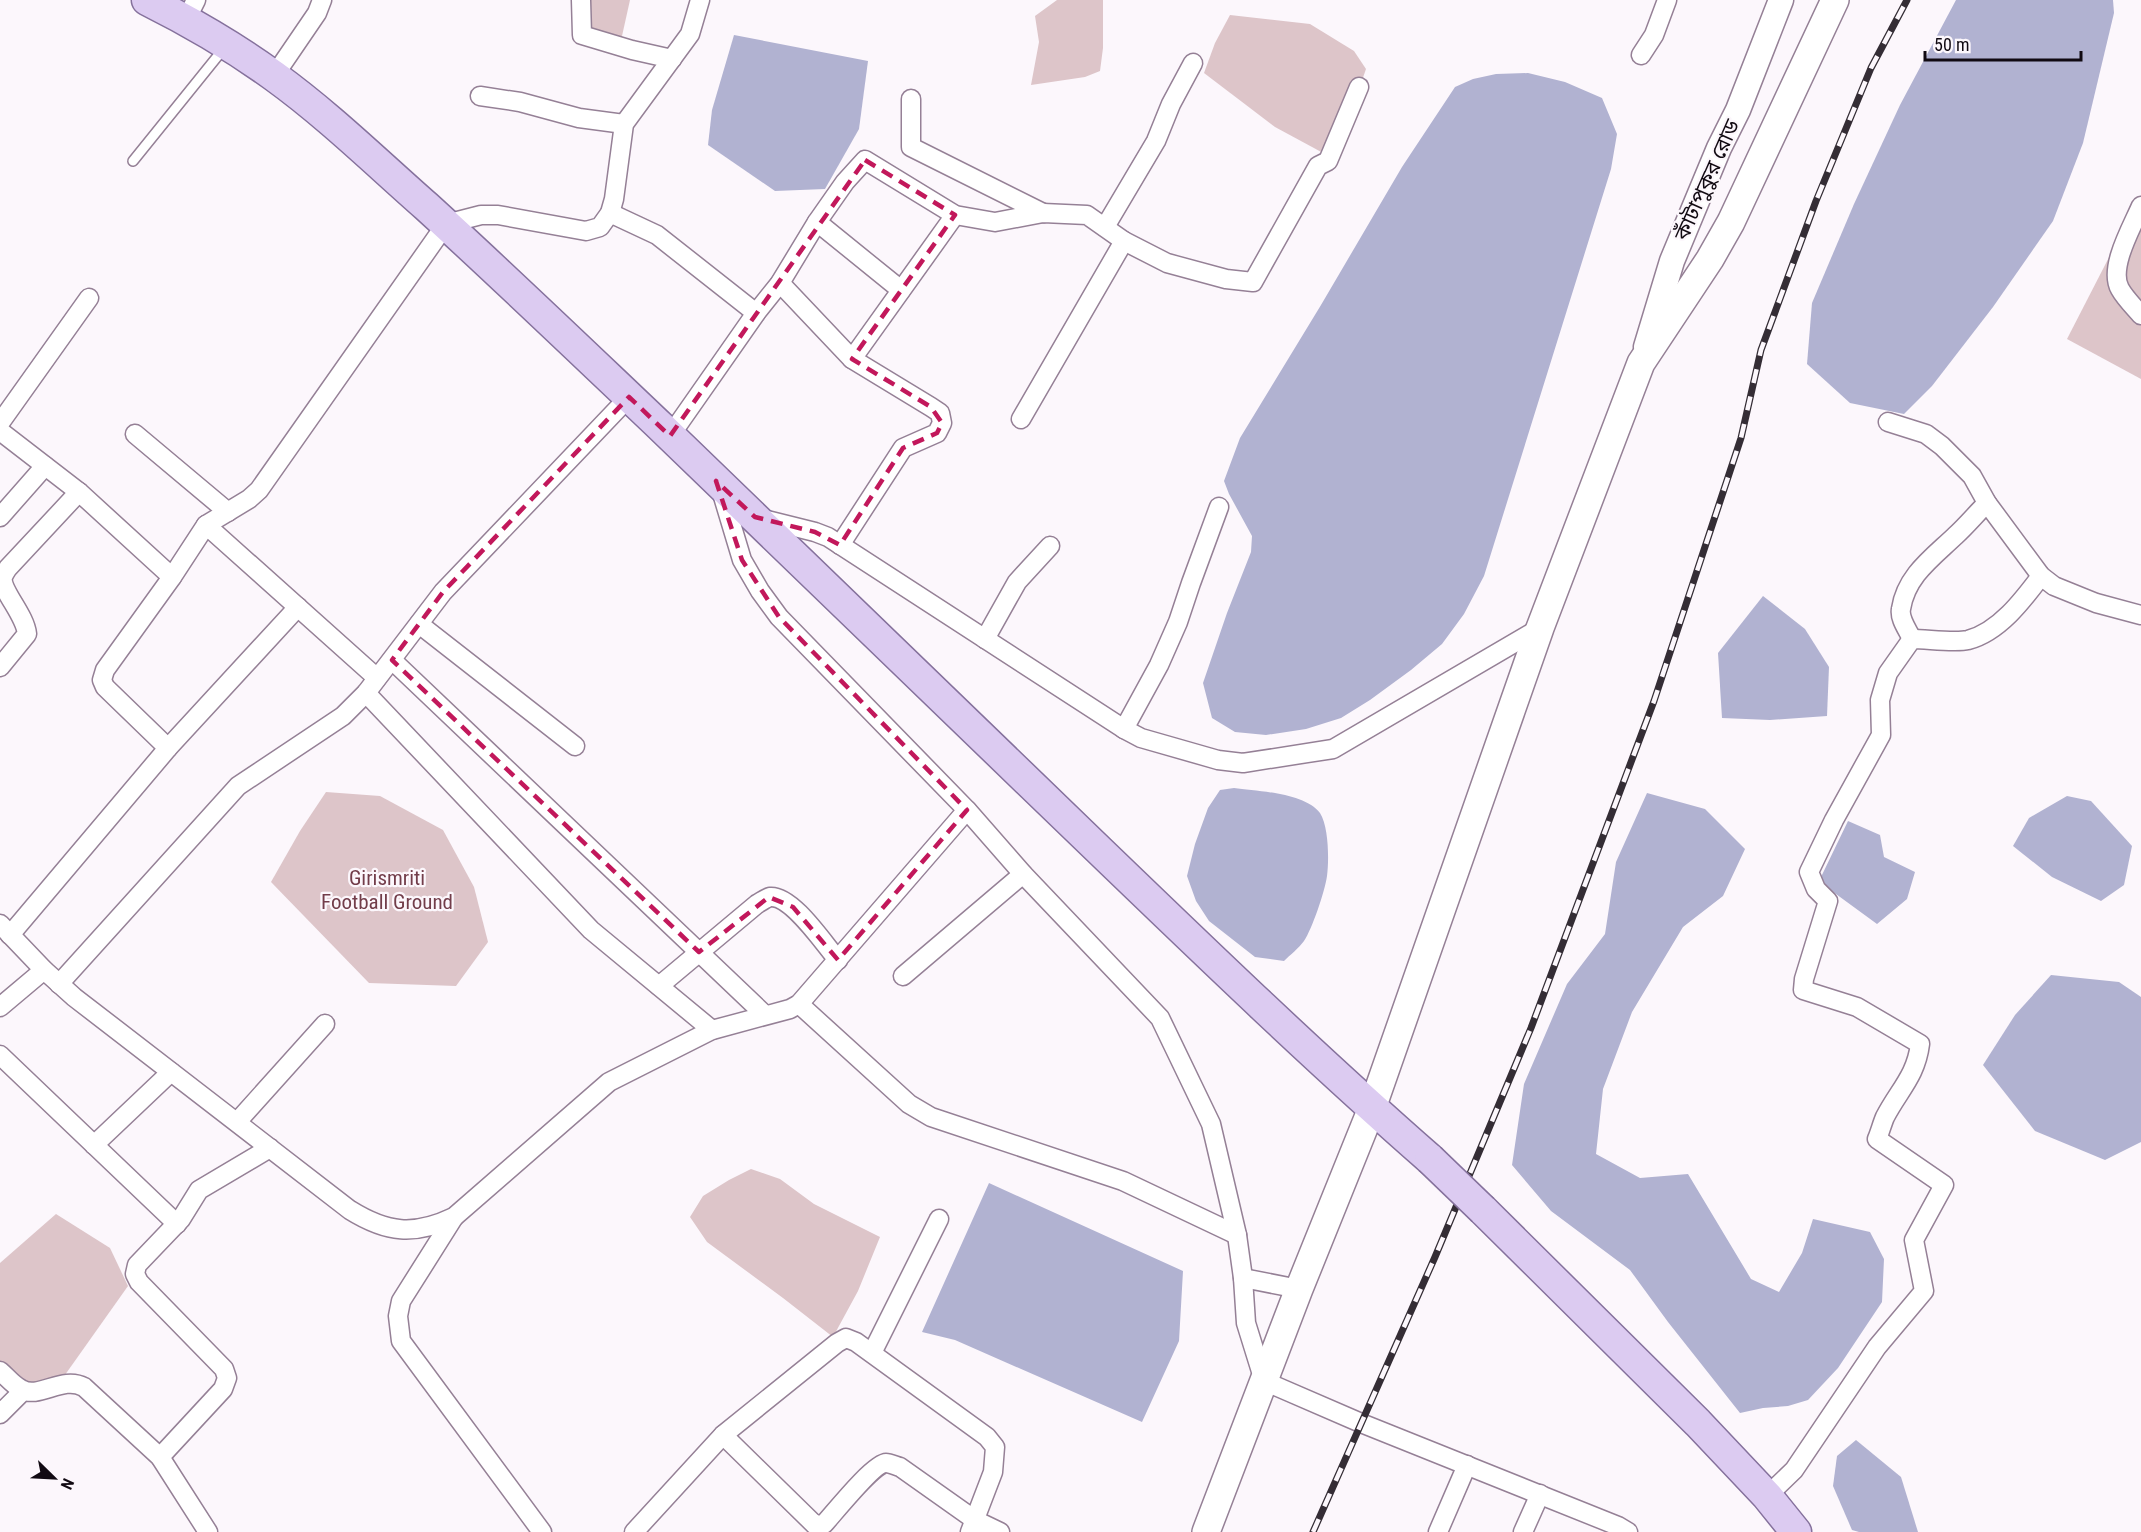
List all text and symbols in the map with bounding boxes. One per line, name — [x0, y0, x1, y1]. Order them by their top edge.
scale bar — [1925, 24, 2081, 62]
text: 50 m — [1934, 34, 1969, 55]
street label: কাঁটাপুকুর রোড — [1669, 115, 1745, 245]
park label: Girismriti Football Ground — [321, 866, 453, 914]
north arrow — [24, 1448, 84, 1508]
text: N — [57, 1476, 78, 1492]

